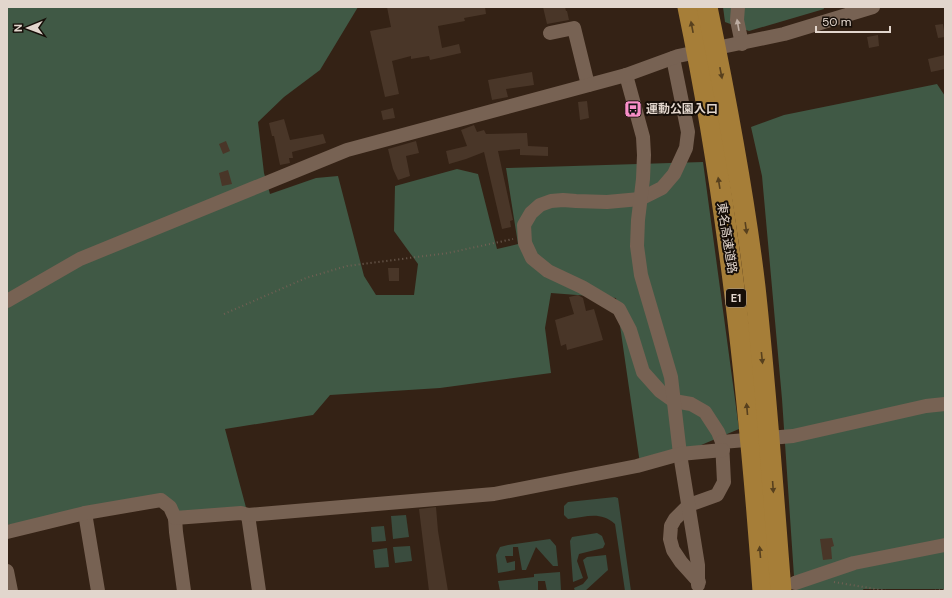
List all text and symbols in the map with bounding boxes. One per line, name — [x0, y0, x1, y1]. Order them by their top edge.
north arrow — [8, 8, 48, 48]
scale bar — [816, 8, 890, 34]
text: 50 m — [822, 14, 851, 30]
one-way arrow — [735, 19, 741, 32]
one-way arrow — [688, 21, 694, 33]
text: N — [11, 24, 25, 32]
one-way arrow — [718, 66, 724, 79]
bus stop icon: 運動公園入口 — [623, 99, 643, 119]
place label: 運動公園入口 — [646, 101, 718, 117]
one-way arrow — [715, 176, 721, 189]
street label: 東名高速道路 — [713, 201, 741, 275]
one-way arrow — [743, 222, 749, 235]
road number: E1 — [726, 289, 746, 307]
one-way arrow — [759, 351, 765, 364]
one-way arrow — [744, 403, 750, 415]
one-way arrow — [769, 481, 776, 493]
one-way arrow — [756, 546, 763, 558]

